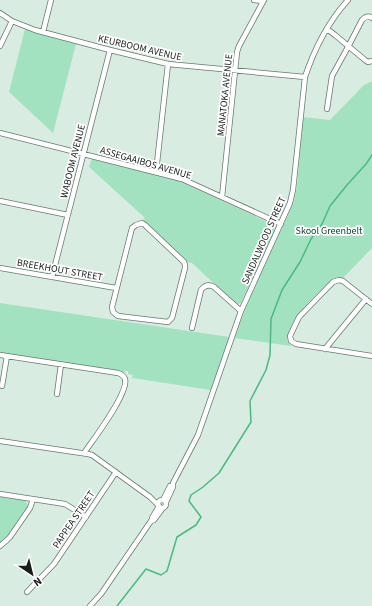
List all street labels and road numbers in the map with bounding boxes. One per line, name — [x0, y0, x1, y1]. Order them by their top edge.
street label: KEURBOOM AVENUE — [97, 32, 183, 64]
street label: MANATOKA AVENUE — [214, 53, 236, 137]
street label: WABOOM AVENUE — [57, 123, 89, 200]
street label: ASSEGAAIBOS AVENUE — [98, 143, 193, 183]
street label: SANDALWOOD STREET — [238, 194, 290, 286]
street label: BREEKHOUT STREET — [16, 256, 104, 285]
street label: PAPPEA STREET — [49, 487, 99, 551]

